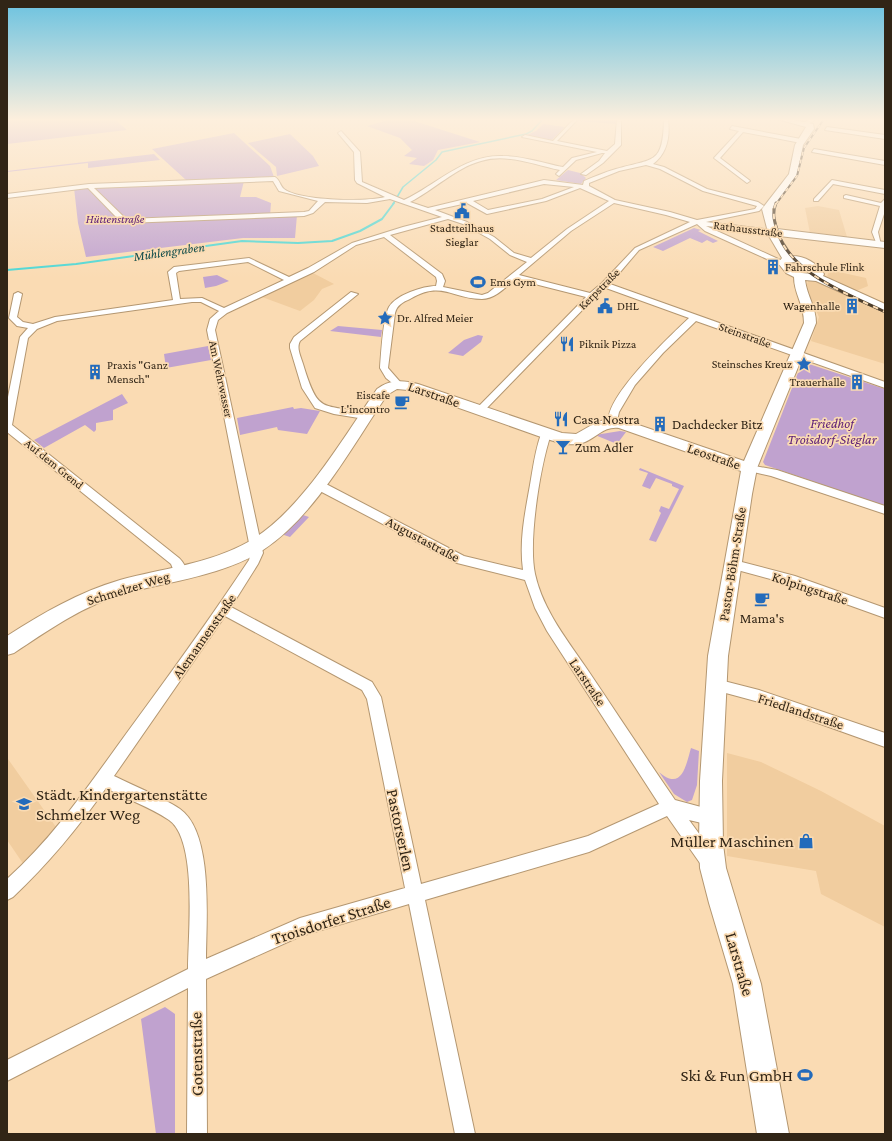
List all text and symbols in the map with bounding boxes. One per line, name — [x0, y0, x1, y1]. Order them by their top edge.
public building icon: Stadtteilhaus Sieglar — [453, 202, 471, 220]
park label: Hüttenstraße — [86, 212, 145, 226]
street label: Rathausstraße — [713, 218, 783, 240]
place label: Stadtteilhaus Sieglar — [430, 221, 494, 249]
water label: Mühlengraben — [132, 239, 206, 264]
building icon: Fahrschule Flink — [764, 258, 782, 276]
place label: Fahrschule Flink — [785, 260, 865, 274]
street label: Kerpstraße — [575, 265, 623, 313]
sports icon: Ems Gym — [469, 273, 487, 291]
place label: Ems Gym — [490, 275, 536, 289]
public building icon: DHL — [596, 297, 614, 315]
building icon: Wagenhalle — [843, 297, 861, 315]
place label: DHL — [617, 299, 639, 313]
place label: Wagenhalle — [783, 299, 840, 313]
place icon: Dr. Alfred Meier — [376, 309, 394, 327]
place label: Dr. Alfred Meier — [397, 311, 474, 325]
street label: Steinstraße — [717, 319, 773, 351]
restaurant icon: Piknik Pizza — [558, 335, 576, 353]
place label: Piknik Pizza — [579, 337, 637, 351]
street label: Am Wehrwasser — [206, 339, 236, 420]
place icon: Steinsches Kreuz — [795, 355, 813, 373]
place label: Steinsches Kreuz — [712, 357, 792, 371]
place label: Praxis "Ganz Mensch" — [107, 358, 168, 386]
building icon: Praxis "Ganz Mensch" — [86, 363, 104, 381]
building icon: Trauerhalle — [848, 373, 866, 391]
place label: Trauerhalle — [789, 375, 845, 389]
street label: Larstraße — [406, 378, 462, 410]
place label: Eiscafe L'incontro — [340, 388, 390, 416]
cafe icon: Eiscafe L'incontro — [393, 393, 411, 411]
restaurant icon: Casa Nostra — [552, 410, 570, 428]
place label: Casa Nostra — [573, 411, 640, 427]
building icon: Dachdecker Bitz — [651, 415, 669, 433]
park label: Friedhof Troisdorf-Sieglar — [787, 415, 878, 447]
place label: Dachdecker Bitz — [672, 416, 763, 432]
street label: Auf dem Grend — [22, 436, 87, 493]
bar icon: Zum Adler — [554, 438, 572, 456]
place label: Zum Adler — [575, 439, 634, 455]
street label: Leostraße — [685, 439, 743, 473]
street label: Pastor-Böhm-Straße — [715, 506, 749, 622]
street label: Augustastraße — [383, 513, 463, 565]
street label: Schmelzer Weg — [85, 568, 172, 608]
street label: Kolpingstraße — [770, 568, 850, 608]
cafe icon: Mama's — [753, 590, 771, 608]
street label: Alemannenstraße — [169, 591, 239, 681]
place label: Mama's — [740, 610, 784, 626]
street label: Larstraße — [566, 655, 610, 709]
street label: Friedlandstraße — [756, 690, 846, 732]
place label: Städt. Kindergartenstätte Schmelzer Weg — [36, 785, 207, 824]
street label: Pastorserlen — [383, 787, 419, 873]
school or university icon: Städt. Kindergartenstätte Schmelzer Weg — [15, 795, 33, 813]
place label: Müller Maschinen — [670, 832, 794, 851]
shop icon: Müller Maschinen — [797, 832, 815, 850]
street label: Troisdorfer Straße — [269, 892, 393, 949]
street label: Larstraße — [721, 930, 758, 998]
street label: Gotenstraße — [186, 1012, 207, 1096]
place label: Ski & Fun GmbH — [681, 1066, 793, 1085]
sports icon: Ski & Fun GmbH — [796, 1066, 814, 1084]

